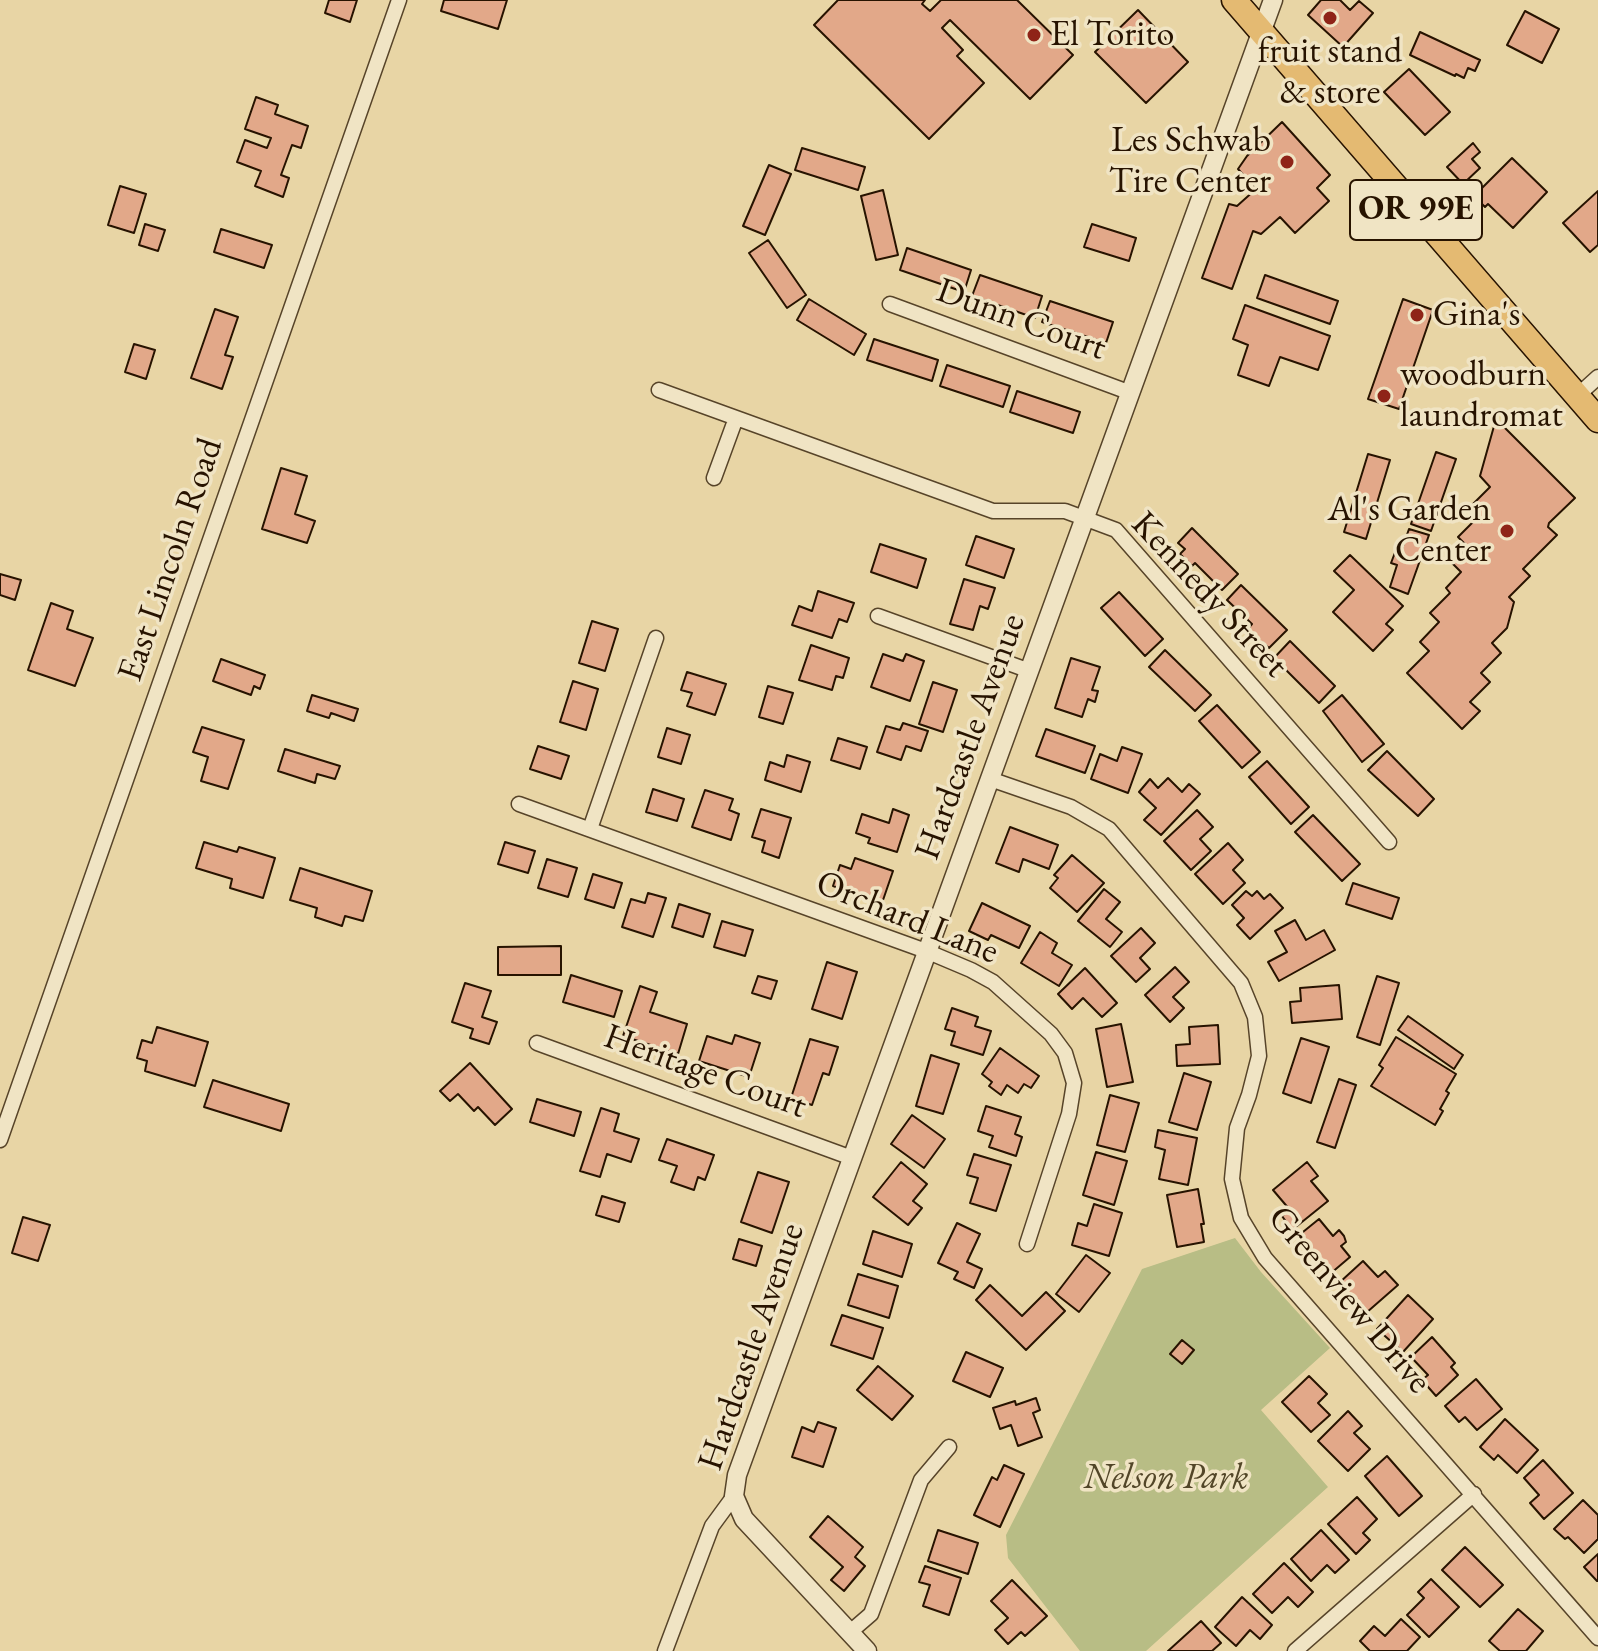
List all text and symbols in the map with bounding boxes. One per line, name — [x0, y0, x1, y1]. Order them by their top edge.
marker: fruit stand & store — [1321, 9, 1339, 27]
place label: El Torito — [1050, 13, 1174, 57]
marker: El Torito — [1025, 26, 1043, 44]
place label: fruit stand & store — [1258, 30, 1402, 115]
place label: Les Schwab Tire Center — [1109, 119, 1271, 204]
marker: Les Schwab Tire Center — [1278, 153, 1296, 171]
road number: OR 99E — [1350, 180, 1482, 240]
street label: Dunn Court — [930, 269, 1112, 371]
place label: Gina's — [1433, 293, 1520, 337]
marker: Gina's — [1408, 306, 1426, 324]
place label: woodburn laundromat — [1400, 353, 1563, 438]
marker: woodburn laundromat — [1375, 387, 1393, 405]
street label: East Lincoln Road — [109, 433, 233, 687]
place label: Al's Garden Center — [1328, 488, 1491, 573]
street label: Kennedy Street — [1121, 503, 1297, 687]
marker: Al's Garden Center — [1498, 522, 1516, 540]
street label: Hardcastle Avenue — [907, 608, 1035, 866]
street label: Orchard Lane — [809, 862, 1005, 974]
street label: Heritage Court — [598, 1015, 812, 1129]
street label: Greenview Drive — [1258, 1197, 1440, 1403]
street label: Hardcastle Avenue — [690, 1218, 814, 1476]
park label: Nelson Park — [1084, 1456, 1248, 1500]

